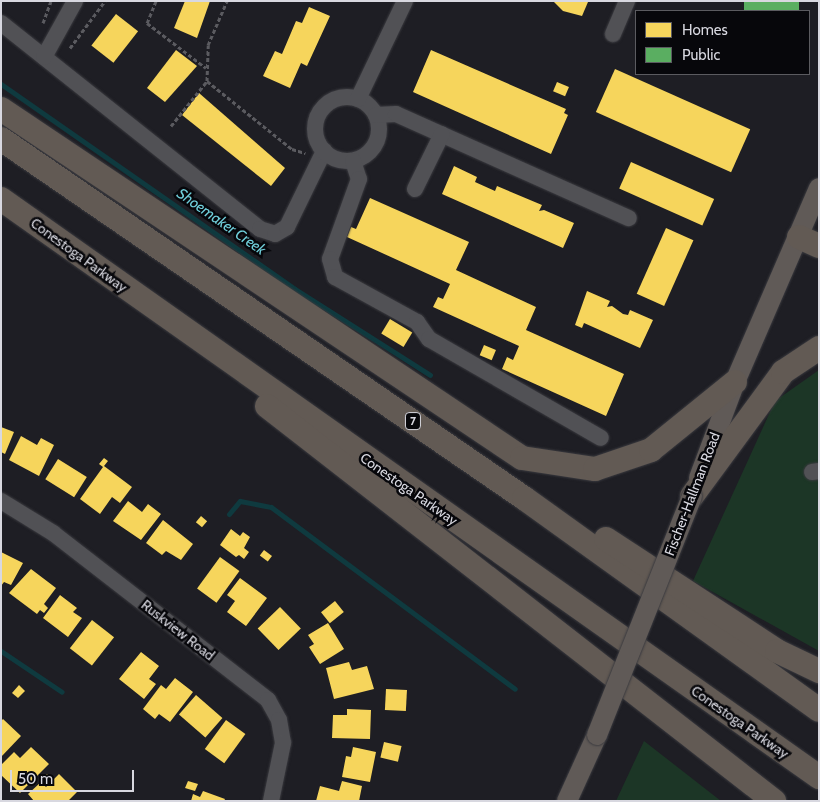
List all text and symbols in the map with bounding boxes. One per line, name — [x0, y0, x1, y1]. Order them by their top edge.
legend — [635, 10, 810, 75]
text: Homes — [682, 21, 728, 39]
text: Public — [682, 46, 720, 64]
water label: Shoemaker Creek — [173, 185, 269, 259]
street label: Conestoga Parkway — [28, 214, 130, 296]
road number: 7 — [404, 412, 422, 431]
street label: Fischer-Hallman Road — [661, 430, 723, 558]
street label: Conestoga Parkway — [357, 449, 461, 529]
street label: Ruskview Road — [138, 596, 218, 664]
street label: Conestoga Parkway — [688, 682, 792, 762]
scale bar — [12, 760, 136, 792]
text: 50 m — [18, 770, 53, 788]

